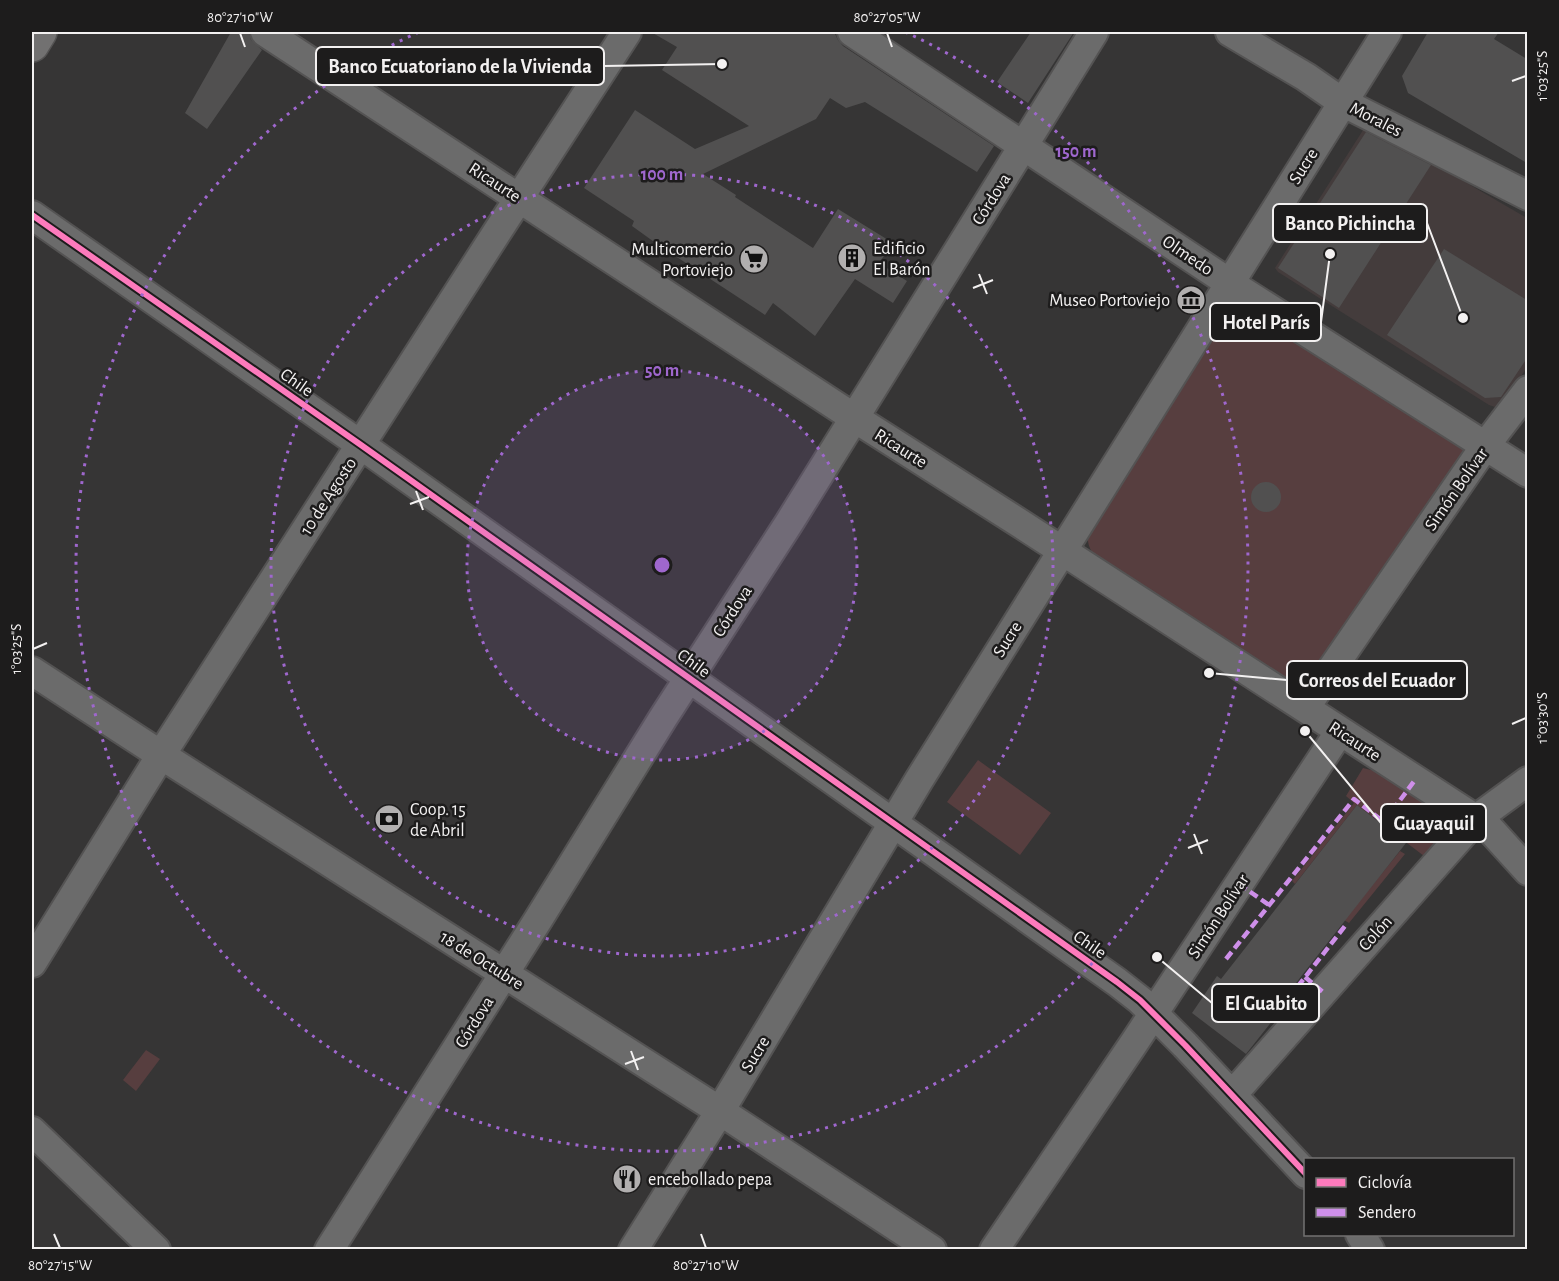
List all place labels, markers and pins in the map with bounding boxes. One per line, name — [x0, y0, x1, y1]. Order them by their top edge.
callout: Banco Ecuatoriano de la Vivienda — [316, 47, 604, 85]
callout: Banco Pichincha — [1273, 204, 1427, 242]
place label: Edificio El Barón — [873, 240, 931, 279]
place label: Multicomercio Portoviejo — [631, 241, 733, 280]
building icon: Edificio El Barón — [836, 242, 868, 274]
supermarket icon: Multicomercio Portoviejo — [738, 243, 770, 275]
museum icon: Museo Portoviejo — [1175, 284, 1207, 316]
place label: Museo Portoviejo — [1049, 292, 1170, 310]
callout: Hotel París — [1210, 303, 1321, 341]
centre of rings — [652, 555, 672, 575]
callout: Correos del Ecuador — [1287, 661, 1467, 699]
place label: Coop. 15 de Abril — [410, 801, 466, 840]
bank icon: Coop. 15 de Abril — [373, 803, 405, 835]
callout: Guayaquil — [1381, 804, 1486, 842]
callout: El Guabito — [1212, 984, 1319, 1022]
restaurant icon: encebollado pepa — [611, 1163, 643, 1195]
place label: encebollado pepa — [648, 1171, 772, 1189]

